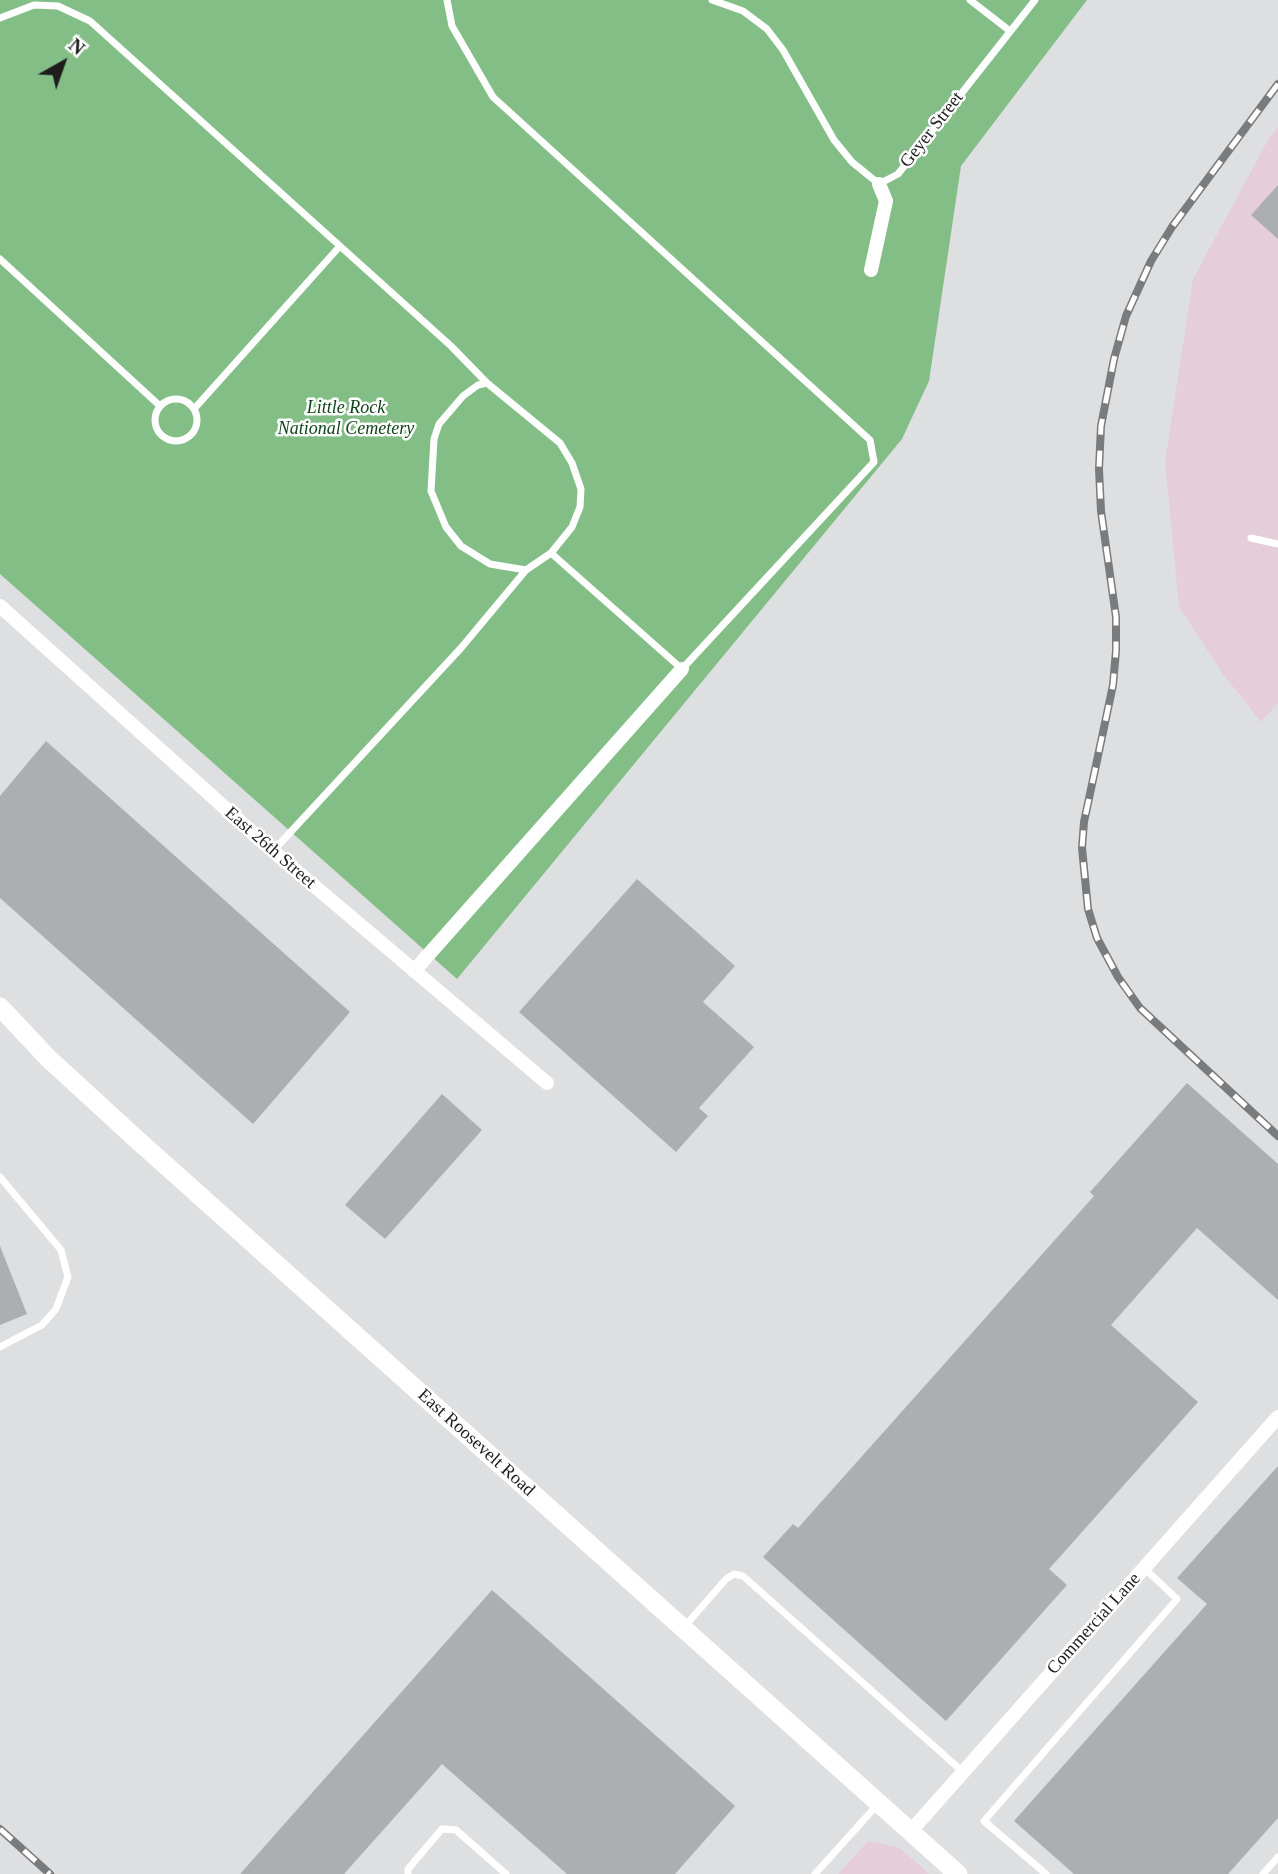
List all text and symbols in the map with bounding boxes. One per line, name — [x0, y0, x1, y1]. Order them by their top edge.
north arrow — [28, 28, 98, 98]
text: N — [65, 34, 89, 59]
street label: Geyer Street — [896, 88, 968, 172]
park label: Little Rock National Cemetery — [278, 397, 414, 440]
street label: East 26th Street — [220, 802, 320, 894]
street label: East Roosevelt Road — [413, 1385, 539, 1501]
street label: Commercial Lane — [1043, 1569, 1145, 1679]

